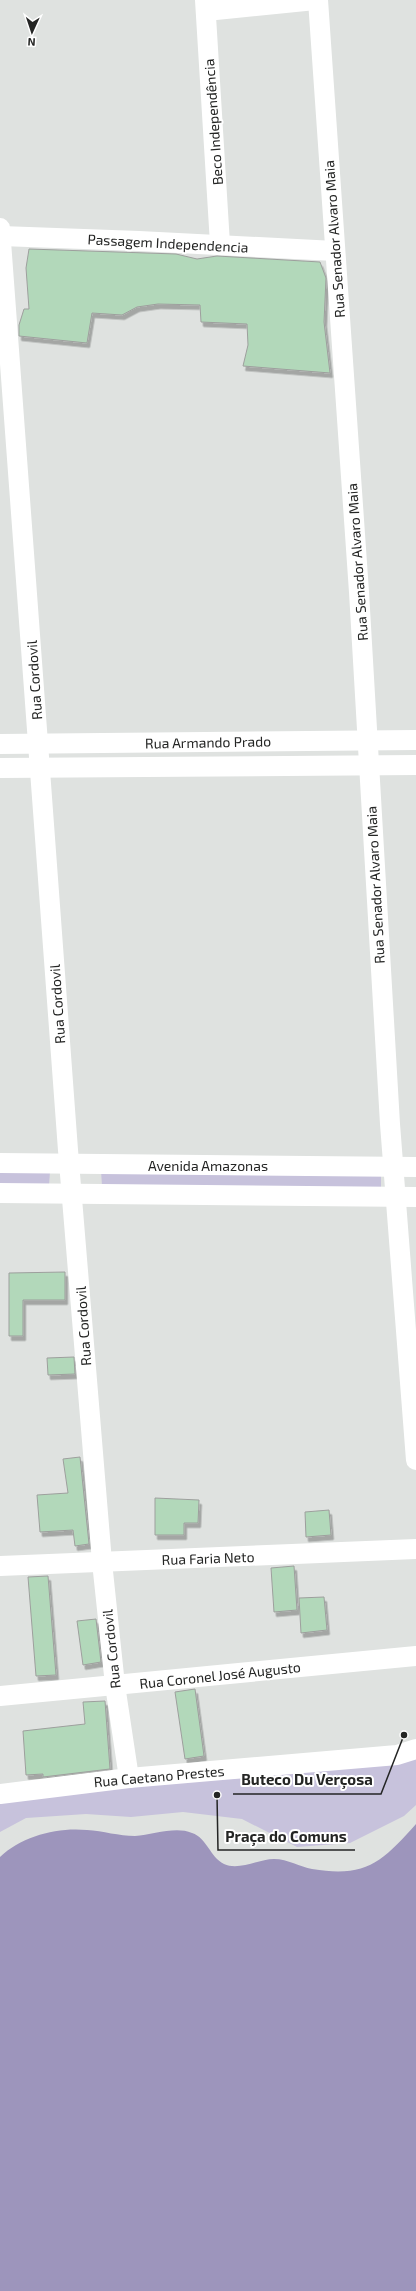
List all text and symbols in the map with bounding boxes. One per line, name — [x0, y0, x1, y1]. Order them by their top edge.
north arrow — [12, 12, 52, 52]
text: N — [27, 36, 36, 49]
street label: Beco Independência — [200, 58, 226, 186]
street label: Rua Senador Alvaro Maia — [320, 160, 348, 318]
street label: Passagem Independencia — [87, 230, 249, 256]
street label: Rua Senador Alvaro Maia — [343, 483, 371, 641]
street label: Rua Cordovil — [23, 639, 45, 720]
street label: Rua Armando Prado — [145, 732, 271, 752]
street label: Rua Senador Alvaro Maia — [362, 806, 388, 964]
street label: Rua Cordovil — [46, 963, 68, 1044]
street label: Avenida Amazonas — [148, 1157, 268, 1174]
street label: Rua Cordovil — [72, 1285, 94, 1366]
street label: Rua Faria Neto — [161, 1548, 255, 1568]
street label: Rua Cordovil — [98, 1608, 124, 1690]
street label: Rua Coronel José Augusto — [139, 1658, 302, 1692]
street label: Rua Caetano Prestes — [93, 1762, 225, 1790]
callout: Buteco Du Verçosa — [233, 1767, 381, 1794]
text: Buteco Du Verçosa — [241, 1770, 373, 1790]
callout: Praça do Comuns — [218, 1823, 355, 1850]
text: Praça do Comuns — [225, 1827, 347, 1847]

